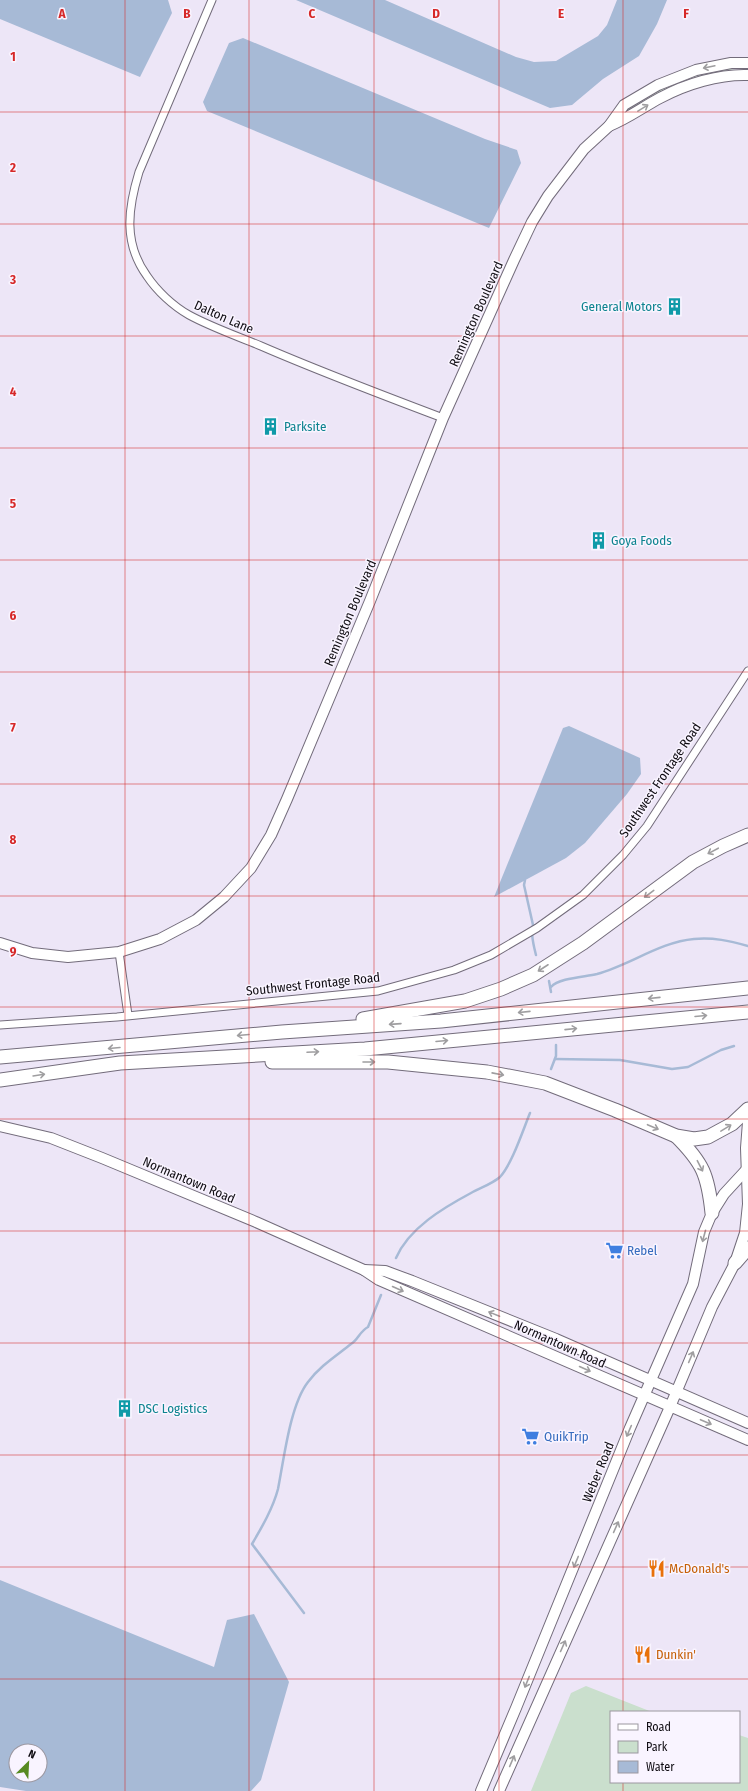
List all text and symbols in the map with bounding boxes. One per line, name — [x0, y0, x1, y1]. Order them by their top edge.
text: A — [57, 6, 66, 21]
text: B — [183, 6, 191, 21]
text: C — [309, 6, 316, 21]
text: D — [432, 6, 440, 21]
text: E — [558, 6, 564, 21]
text: F — [683, 6, 689, 21]
text: 1 — [10, 49, 16, 64]
one-way arrow — [703, 64, 716, 72]
one-way arrow — [637, 103, 649, 111]
text: 2 — [9, 160, 16, 175]
street label: Remington Boulevard — [446, 259, 506, 369]
text: 3 — [9, 272, 16, 287]
building icon: General Motors — [665, 296, 685, 316]
street label: Dalton Lane — [192, 297, 256, 337]
place label: General Motors — [581, 299, 662, 314]
text: 4 — [10, 384, 17, 399]
building icon: Parksite — [261, 416, 281, 436]
place label: Parksite — [284, 419, 326, 434]
text: 5 — [10, 496, 16, 511]
building icon: Goya Foods — [588, 530, 608, 550]
place label: Goya Foods — [611, 533, 672, 548]
street label: Remington Boulevard — [321, 558, 379, 668]
text: 6 — [10, 608, 17, 623]
text: 7 — [10, 720, 16, 735]
street label: Southwest Frontage Road — [616, 720, 704, 840]
text: 8 — [10, 832, 17, 847]
one-way arrow — [708, 848, 720, 855]
one-way arrow — [644, 890, 655, 898]
text: 9 — [10, 944, 17, 959]
one-way arrow — [538, 964, 549, 972]
street label: Southwest Frontage Road — [245, 969, 381, 999]
one-way arrow — [647, 994, 660, 1002]
one-way arrow — [518, 1008, 531, 1016]
one-way arrow — [694, 1013, 707, 1020]
one-way arrow — [389, 1020, 402, 1027]
one-way arrow — [565, 1025, 578, 1033]
one-way arrow — [237, 1032, 250, 1039]
one-way arrow — [435, 1038, 448, 1045]
one-way arrow — [108, 1044, 121, 1051]
one-way arrow — [306, 1048, 319, 1055]
one-way arrow — [362, 1058, 375, 1066]
one-way arrow — [491, 1070, 504, 1078]
one-way arrow — [32, 1071, 45, 1079]
one-way arrow — [647, 1123, 659, 1131]
one-way arrow — [720, 1123, 732, 1131]
street label: Normantown Road — [141, 1154, 237, 1206]
one-way arrow — [697, 1160, 704, 1172]
one-way arrow — [699, 1230, 707, 1243]
supermarket icon: Rebel — [604, 1240, 624, 1260]
place label: Rebel — [627, 1243, 658, 1258]
one-way arrow — [391, 1286, 403, 1293]
one-way arrow — [488, 1310, 500, 1318]
street label: Normantown Road — [512, 1317, 608, 1371]
one-way arrow — [688, 1351, 696, 1363]
one-way arrow — [579, 1366, 591, 1373]
building icon: DSC Logistics — [115, 1398, 135, 1418]
place label: DSC Logistics — [138, 1401, 208, 1416]
one-way arrow — [700, 1419, 712, 1426]
one-way arrow — [625, 1425, 632, 1437]
supermarket icon: QuikTrip — [521, 1426, 541, 1446]
place label: QuikTrip — [544, 1429, 589, 1444]
street label: Weber Road — [579, 1440, 617, 1504]
one-way arrow — [613, 1522, 620, 1534]
one-way arrow — [571, 1555, 579, 1567]
restaurant icon: McDonald's — [646, 1558, 666, 1578]
place label: McDonald's — [669, 1561, 730, 1576]
one-way arrow — [560, 1641, 567, 1653]
restaurant icon: Dunkin' — [633, 1644, 653, 1664]
place label: Dunkin' — [656, 1647, 696, 1662]
one-way arrow — [523, 1676, 530, 1688]
legend — [610, 1711, 740, 1783]
text: Road — [646, 1720, 671, 1734]
text: Park — [646, 1740, 668, 1754]
north arrow — [8, 1743, 48, 1783]
text: N — [26, 1747, 38, 1762]
one-way arrow — [509, 1755, 516, 1767]
text: Water — [646, 1760, 675, 1774]

